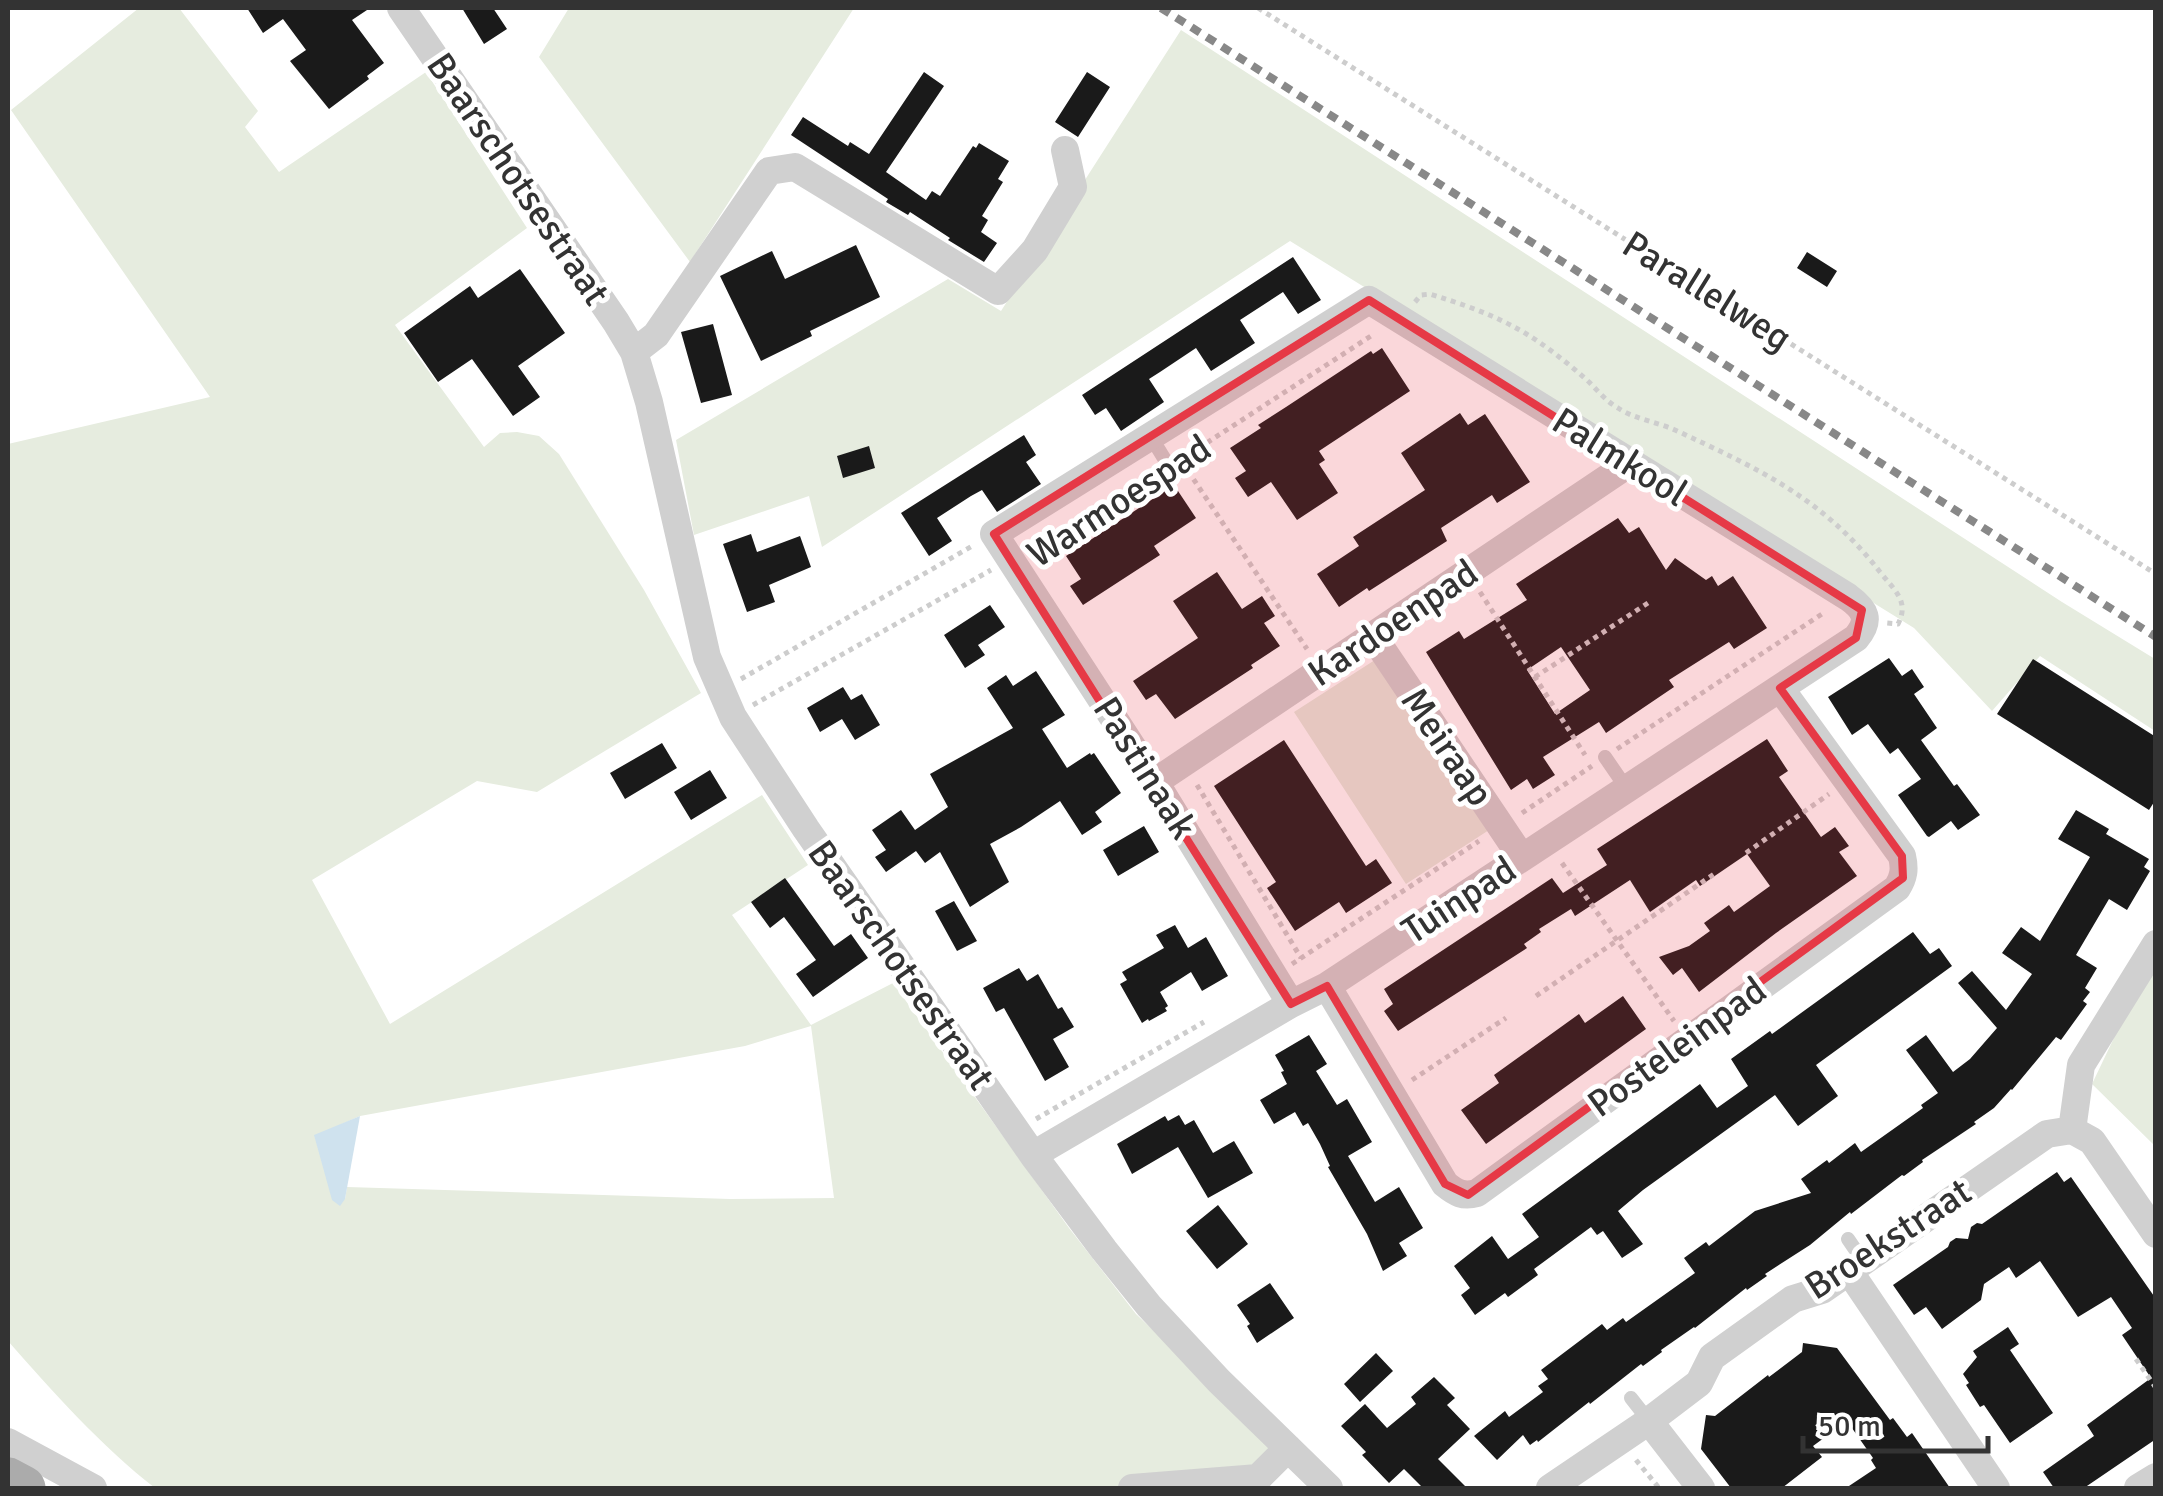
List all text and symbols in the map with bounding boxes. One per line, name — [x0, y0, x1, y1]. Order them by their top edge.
street label: Baarschotsestraat — [416, 44, 620, 314]
street label: Parallelweg — [1614, 221, 1800, 361]
street label: Palmkool — [1544, 397, 1696, 517]
street label: Warmoespad — [1018, 424, 1220, 578]
street label: Kardoenpad — [1299, 549, 1487, 697]
street label: Meiraap — [1391, 679, 1503, 815]
street label: Pastinaak — [1083, 688, 1207, 848]
street label: Baarschotsestraat — [797, 831, 1005, 1099]
street label: Tuinpad — [1393, 846, 1525, 954]
street label: Posteleinpad — [1579, 967, 1775, 1127]
street label: Broekstraat — [1796, 1168, 1980, 1310]
scale bar — [1803, 1391, 1988, 1453]
text: 50 m — [1818, 1408, 1881, 1445]

